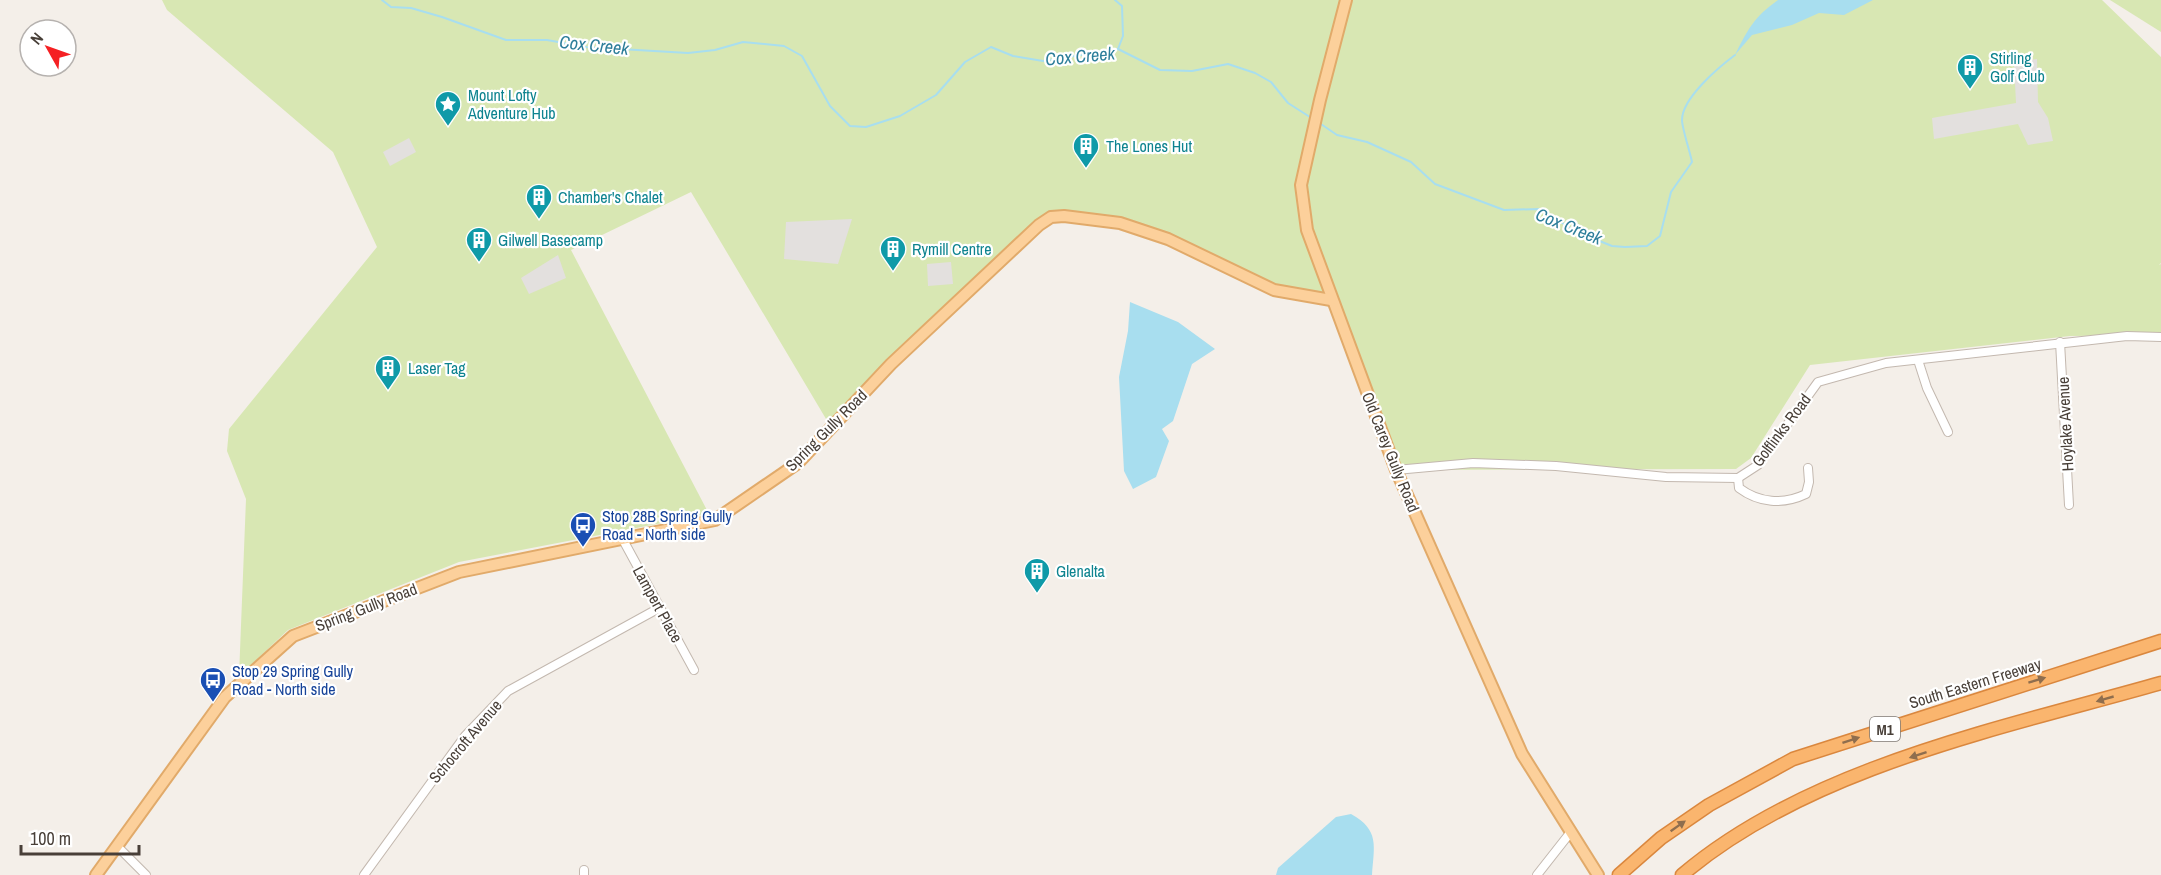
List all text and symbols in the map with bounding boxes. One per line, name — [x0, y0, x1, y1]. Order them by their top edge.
north arrow — [18, 18, 78, 78]
text: N — [25, 28, 48, 49]
water label: Cox Creek — [558, 29, 631, 61]
water label: Cox Creek — [1044, 40, 1116, 71]
place label: Stirling Golf Club — [1990, 47, 2045, 87]
building icon: Stirling Golf Club — [1955, 52, 1985, 90]
place label: Mount Lofty Adventure Hub — [467, 84, 556, 124]
place icon: Mount Lofty Adventure Hub — [433, 89, 463, 127]
building icon: The Lones Hut — [1071, 131, 1101, 169]
place label: The Lones Hut — [1106, 135, 1192, 157]
building icon: Chamber's Chalet — [524, 182, 554, 220]
place label: Chamber's Chalet — [558, 186, 663, 208]
water label: Cox Creek — [1532, 201, 1607, 251]
building icon: Gilwell Basecamp — [464, 225, 494, 263]
place label: Gilwell Basecamp — [498, 229, 603, 251]
building icon: Rymill Centre — [878, 234, 908, 272]
place label: Rymill Centre — [912, 238, 991, 260]
building icon: Laser Tag — [373, 353, 403, 391]
place label: Laser Tag — [408, 357, 466, 379]
street label: Hoylake Avenue — [2052, 376, 2078, 472]
street label: Spring Gully Road — [780, 384, 872, 476]
street label: Old Carey Gully Road — [1357, 389, 1425, 515]
street label: Golflinks Road — [1746, 389, 1816, 471]
place label: Stop 28B Spring Gully Road - North side — [602, 505, 732, 545]
bus stop icon: Stop 28B Spring Gully Road - North side — [568, 510, 598, 548]
building icon: Glenalta — [1022, 556, 1052, 594]
place label: Glenalta — [1056, 560, 1106, 582]
street label: Lampert Place — [628, 562, 688, 646]
street label: Spring Gully Road — [312, 578, 420, 636]
street label: South Eastern Freeway — [1906, 652, 2044, 714]
place label: Stop 29 Spring Gully Road - North side — [232, 660, 354, 700]
bus stop icon: Stop 29 Spring Gully Road - North side — [198, 665, 228, 703]
one-way arrow — [2028, 675, 2046, 684]
street label: Schocroft Avenue — [424, 695, 506, 787]
one-way arrow — [2096, 695, 2114, 704]
road number: M1 — [1870, 717, 1900, 741]
one-way arrow — [1842, 734, 1860, 744]
one-way arrow — [1909, 750, 1927, 760]
scale bar — [21, 818, 140, 856]
one-way arrow — [1670, 821, 1686, 832]
text: 100 m — [30, 826, 71, 851]

